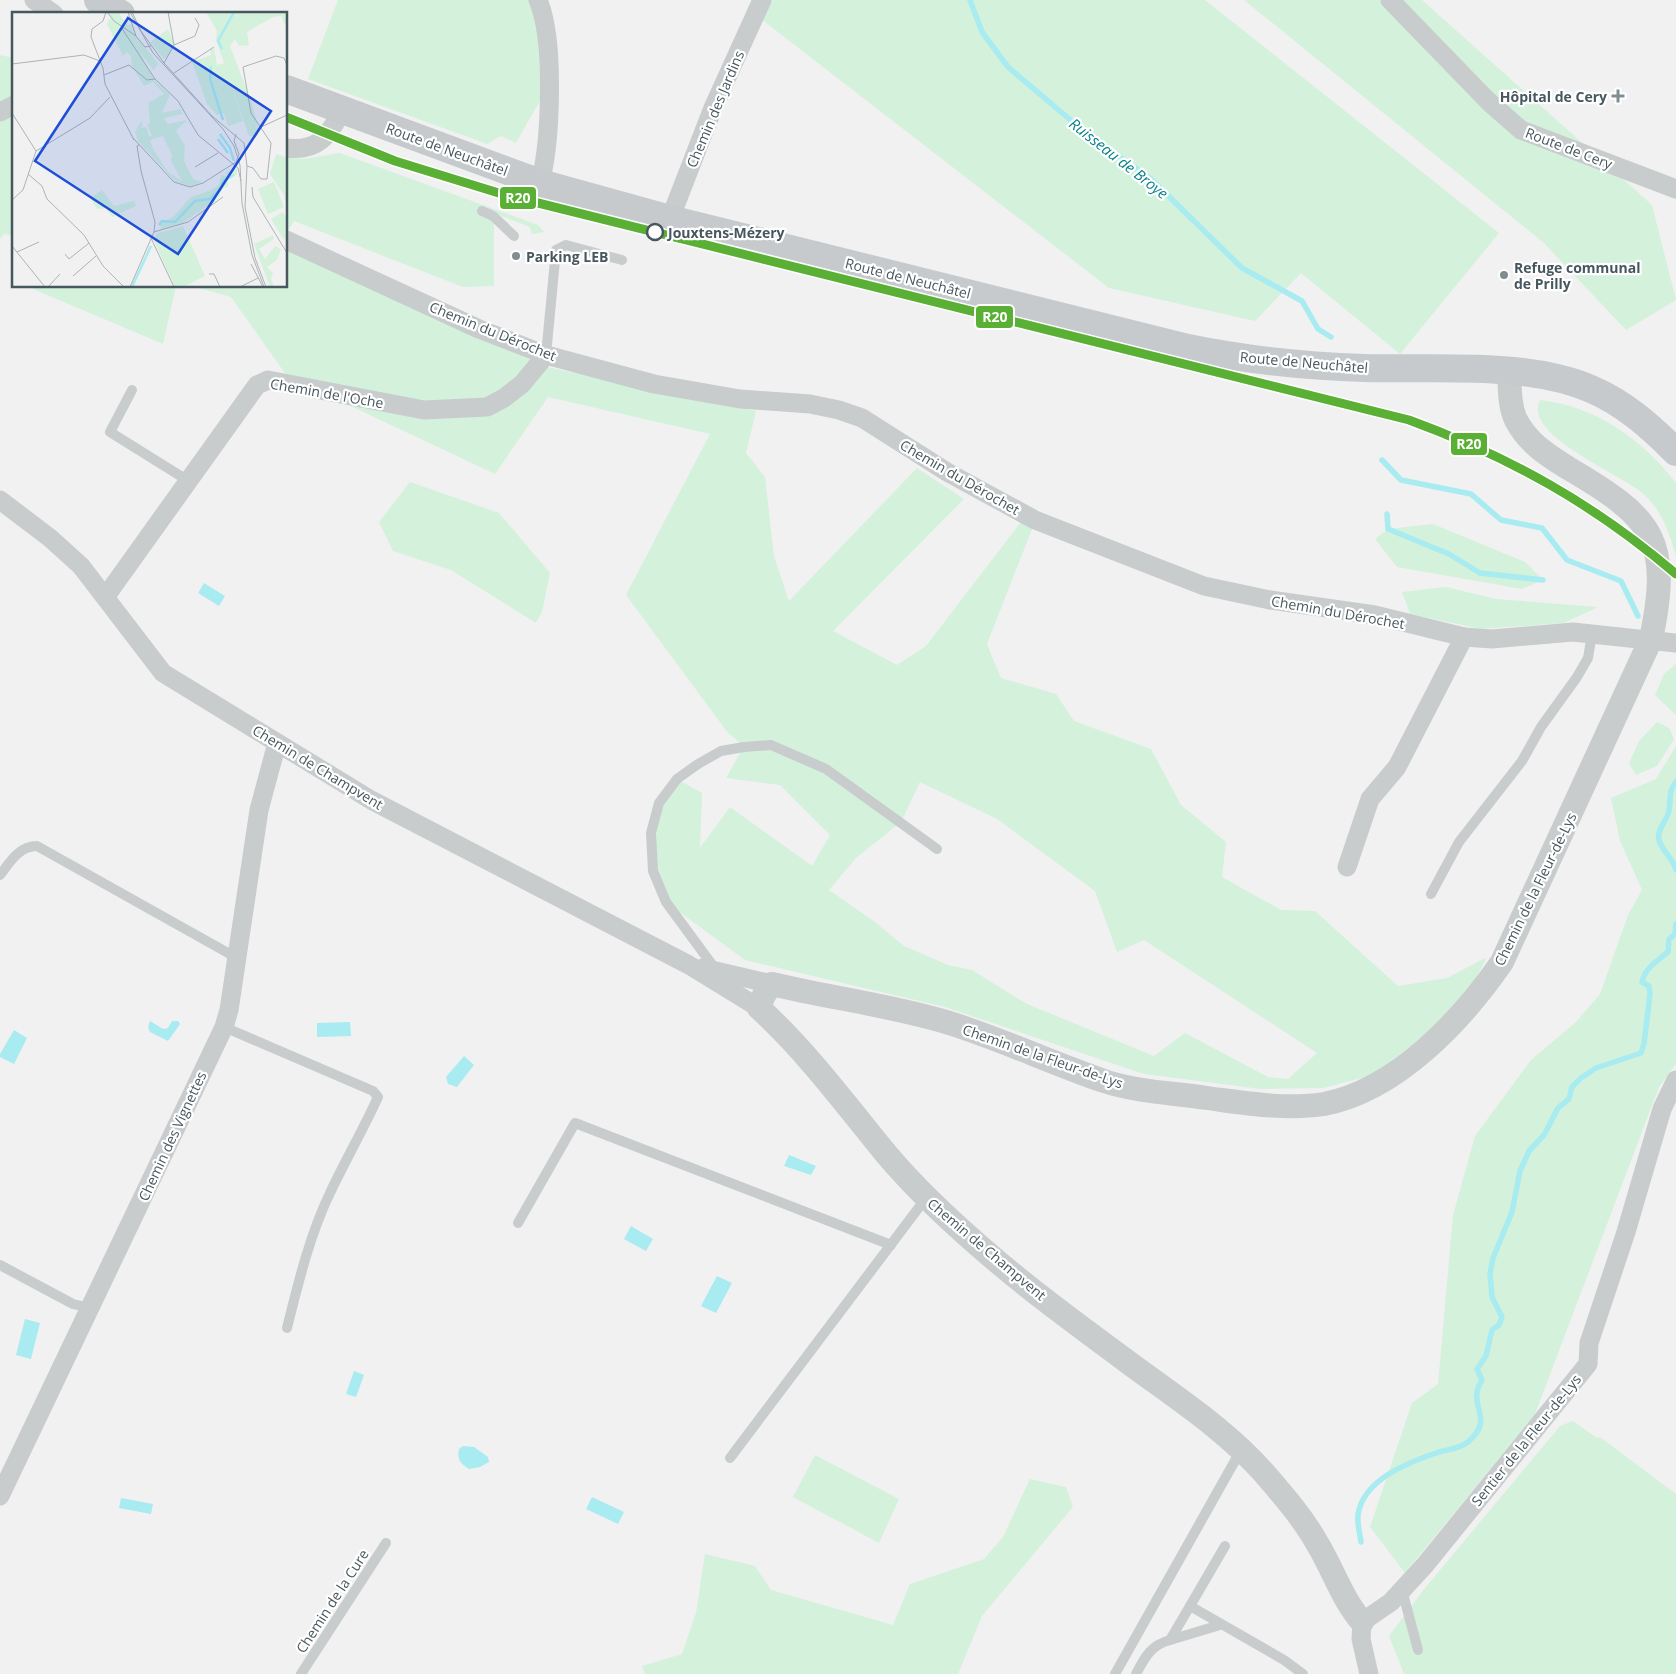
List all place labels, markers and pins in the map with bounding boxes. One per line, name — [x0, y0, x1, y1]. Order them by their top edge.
place label: Hôpital de Cery — [1500, 87, 1607, 106]
marker: Hôpital de Cery — [1611, 89, 1625, 103]
marker: Jouxtens-Mézery — [646, 223, 664, 241]
place label: Jouxtens-Mézery — [666, 223, 785, 242]
place label: Parking LEB — [526, 247, 608, 266]
marker: Parking LEB — [510, 250, 522, 262]
place label: Refuge communal de Prilly — [1514, 258, 1640, 293]
marker: Refuge communal de Prilly — [1498, 269, 1510, 281]

